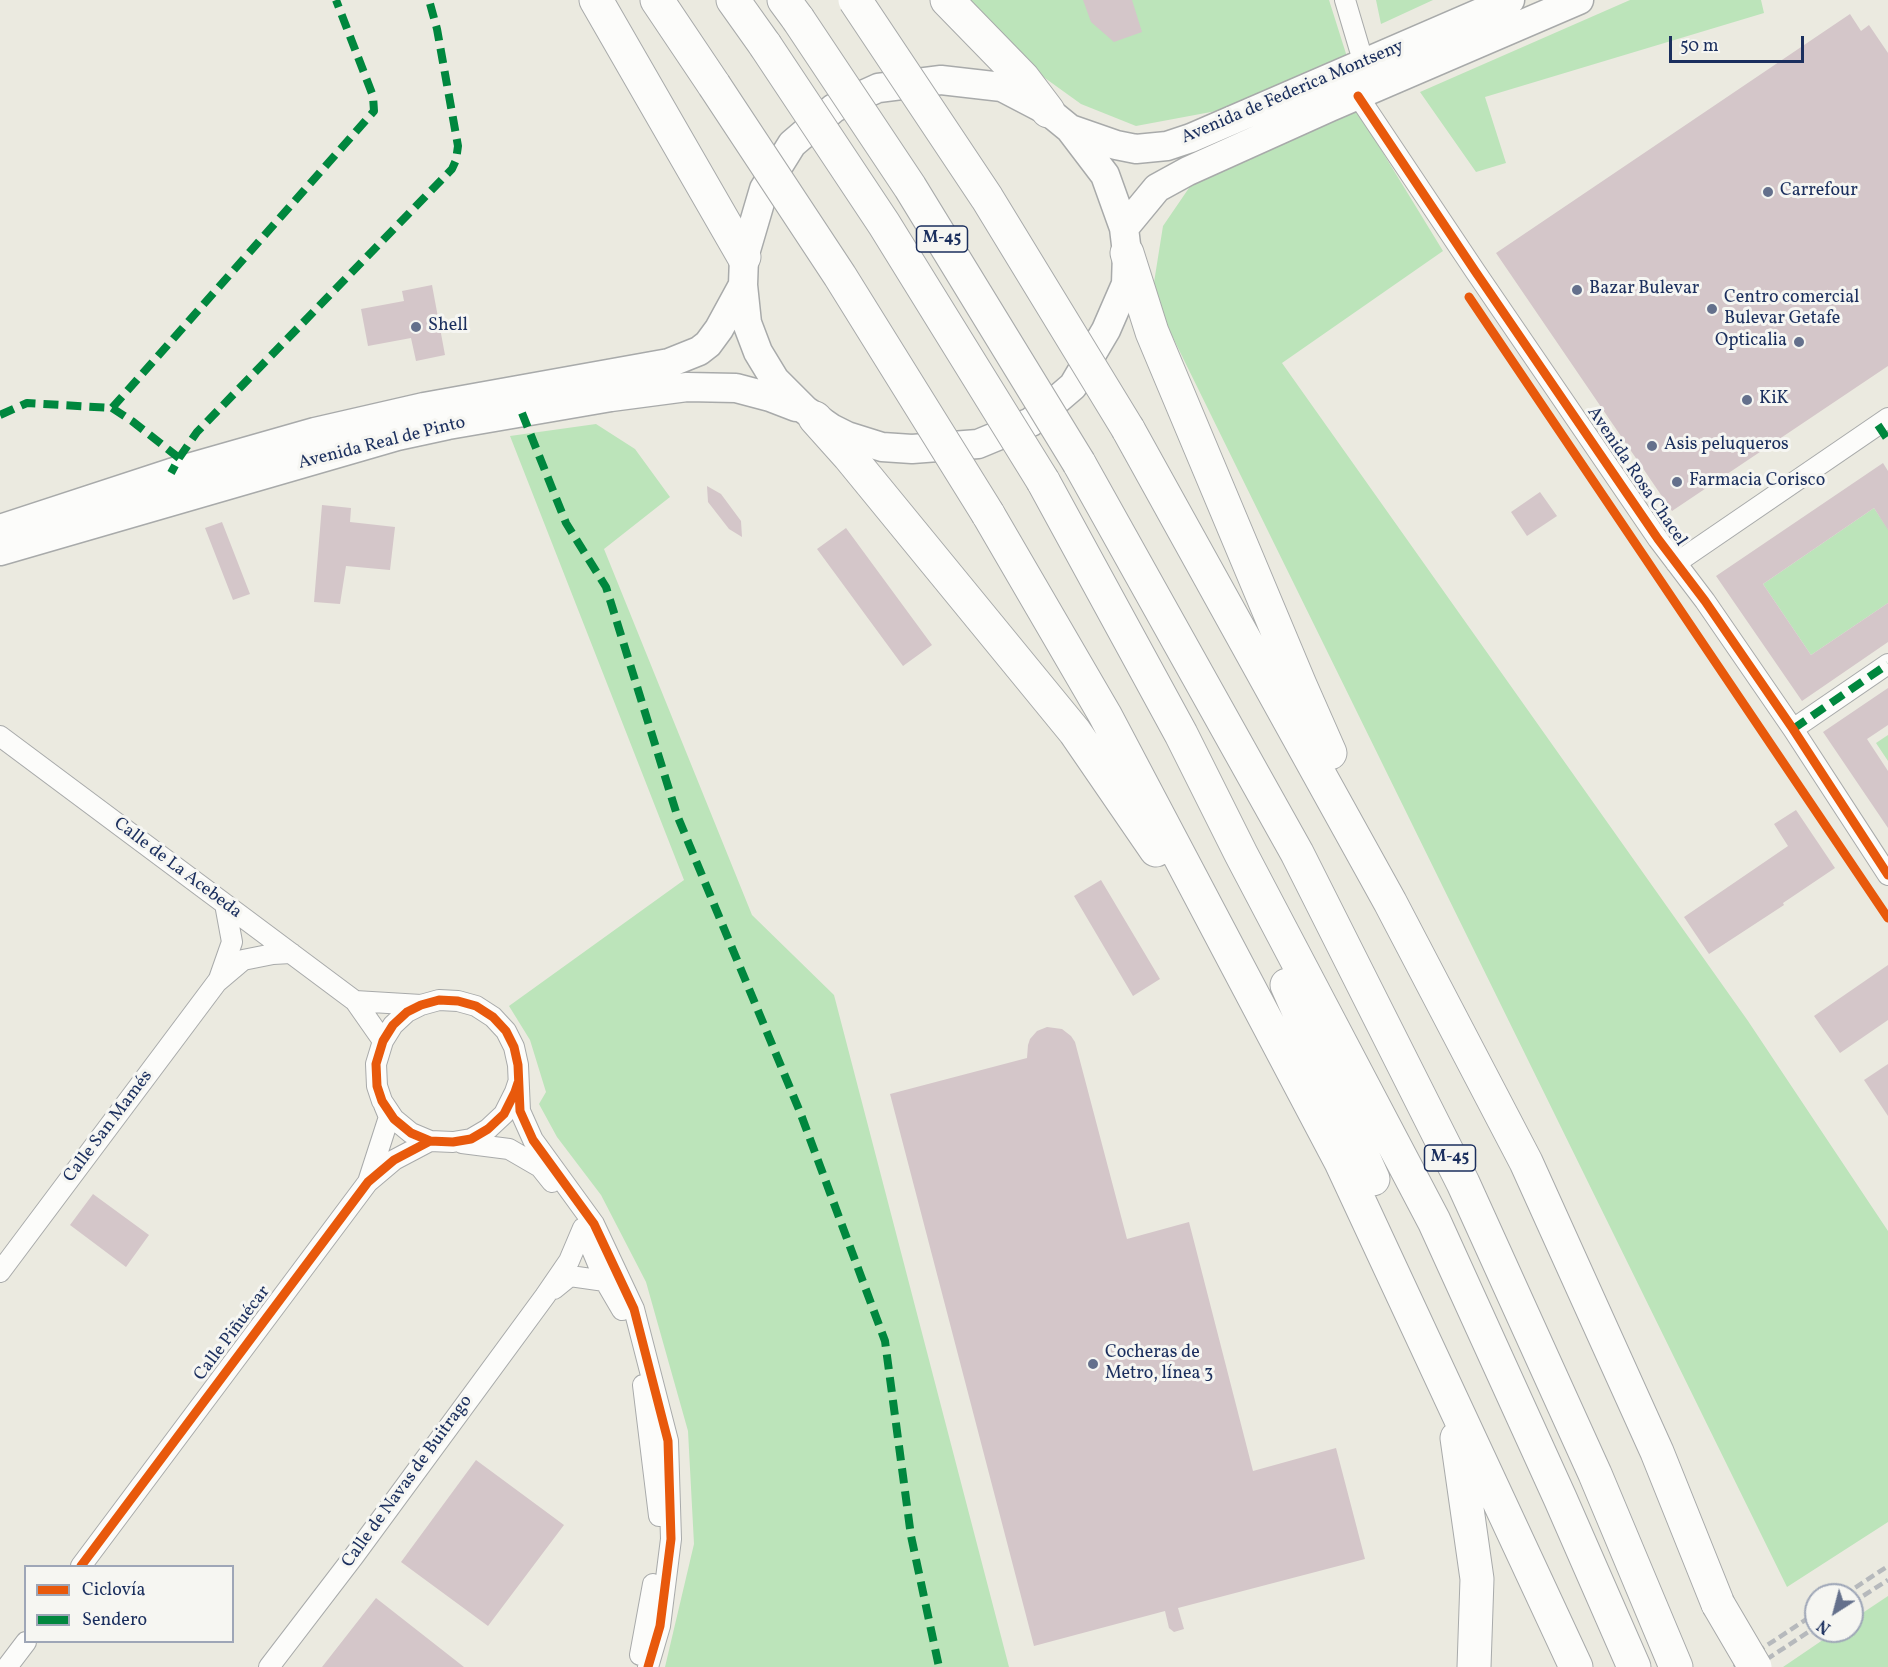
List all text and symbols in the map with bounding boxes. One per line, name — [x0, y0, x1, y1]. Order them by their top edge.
scale bar — [1672, 24, 1807, 62]
text: 50 m — [1680, 34, 1719, 59]
street label: Avenida de Federica Montseny — [1178, 36, 1408, 150]
place label: Carrefour — [1780, 181, 1858, 203]
marker: Carrefour — [1761, 185, 1775, 199]
road number: M-45 — [916, 226, 968, 252]
place label: Bazar Bulevar — [1589, 279, 1699, 301]
marker: Bazar Bulevar — [1570, 283, 1584, 297]
place label: Centro comercial Bulevar Getafe — [1724, 288, 1860, 330]
marker: Centro comercial Bulevar Getafe — [1705, 302, 1719, 316]
place label: Shell — [428, 316, 468, 338]
marker: Shell — [409, 320, 423, 334]
place label: Opticalia — [1715, 331, 1787, 353]
marker: Opticalia — [1792, 335, 1806, 349]
place label: KiK — [1759, 389, 1789, 411]
marker: KiK — [1740, 393, 1754, 407]
street label: Avenida Rosa Chacel — [1581, 403, 1691, 551]
street label: Avenida Real de Pinto — [296, 413, 468, 475]
place label: Asis peluqueros — [1664, 435, 1789, 457]
marker: Asis peluqueros — [1645, 439, 1659, 453]
place label: Farmacia Corisco — [1689, 471, 1825, 493]
marker: Farmacia Corisco — [1670, 475, 1684, 489]
street label: Calle de La Acebeda — [109, 814, 245, 924]
street label: Calle San Mamés — [60, 1067, 158, 1187]
road number: M-45 — [1424, 1145, 1476, 1171]
street label: Calle Piñuécar — [190, 1282, 276, 1386]
place label: Cocheras de Metro, línea 3 — [1105, 1343, 1213, 1386]
marker: Cocheras de Metro, línea 3 — [1086, 1357, 1100, 1371]
street label: Calle de Navas de Buitrago — [338, 1391, 478, 1573]
legend — [24, 1565, 234, 1643]
text: Ciclovía — [82, 1578, 145, 1603]
north arrow — [1804, 1583, 1864, 1643]
text: Sendero — [82, 1608, 147, 1633]
text: N — [1813, 1614, 1836, 1638]

